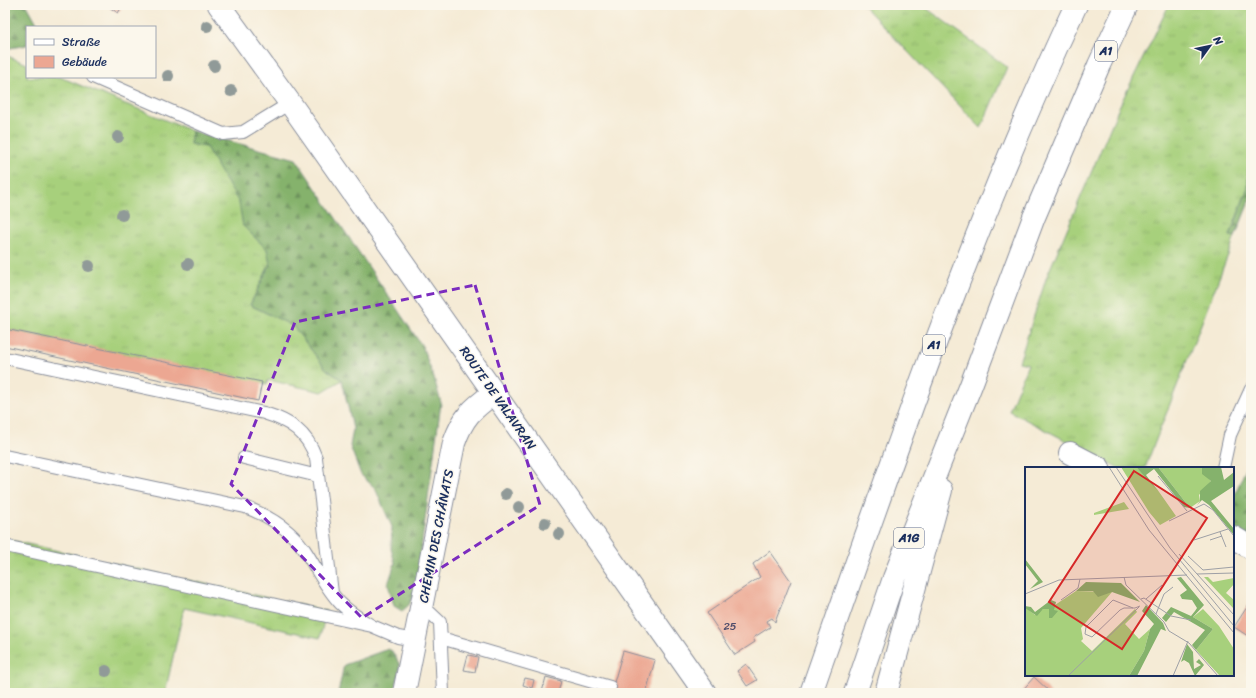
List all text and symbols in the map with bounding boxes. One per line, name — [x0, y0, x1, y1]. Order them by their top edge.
legend — [26, 26, 156, 78]
north arrow — [1190, 26, 1230, 66]
text: Straße — [62, 31, 100, 53]
text: N — [1207, 32, 1228, 50]
road number: A1 — [1095, 41, 1117, 61]
text: Gebäude — [62, 51, 107, 73]
road number: A1 — [923, 335, 945, 355]
street label: ROUTE DE VALAVRAN — [453, 341, 543, 455]
street label: CHEMIN DES CHÂNATS — [412, 467, 460, 605]
inset map — [1025, 467, 1234, 676]
road number: A1G — [894, 528, 924, 548]
house number: 25 — [723, 617, 737, 636]

